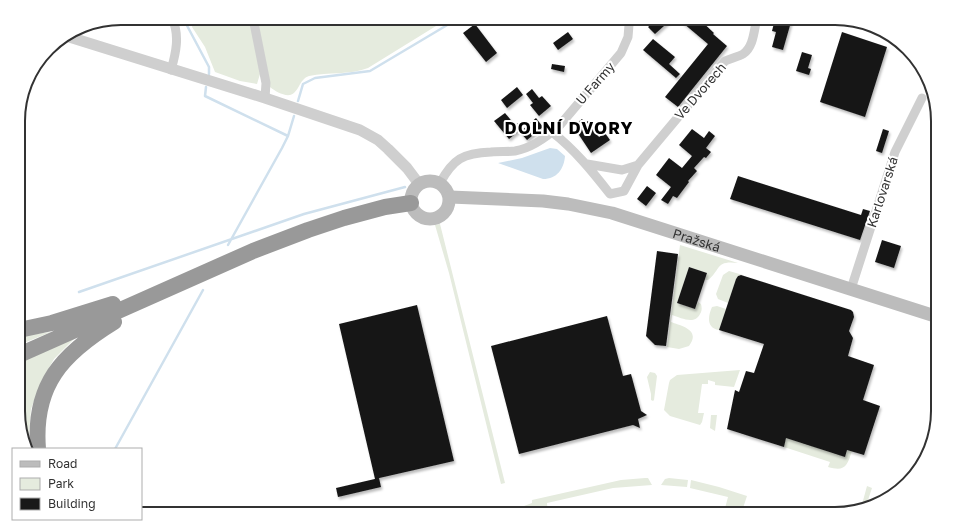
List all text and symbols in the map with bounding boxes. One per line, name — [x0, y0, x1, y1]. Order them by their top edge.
street label: U Farmy — [572, 58, 618, 108]
street label: Ve Dvorech — [671, 59, 729, 123]
district label: DOLNÍ DVORY — [505, 117, 633, 138]
street label: Karlovarská — [863, 155, 901, 229]
street label: Pražská — [671, 225, 722, 255]
legend — [12, 448, 142, 520]
text: Road — [48, 456, 77, 471]
text: Park — [48, 476, 74, 491]
text: Building — [48, 496, 96, 511]

